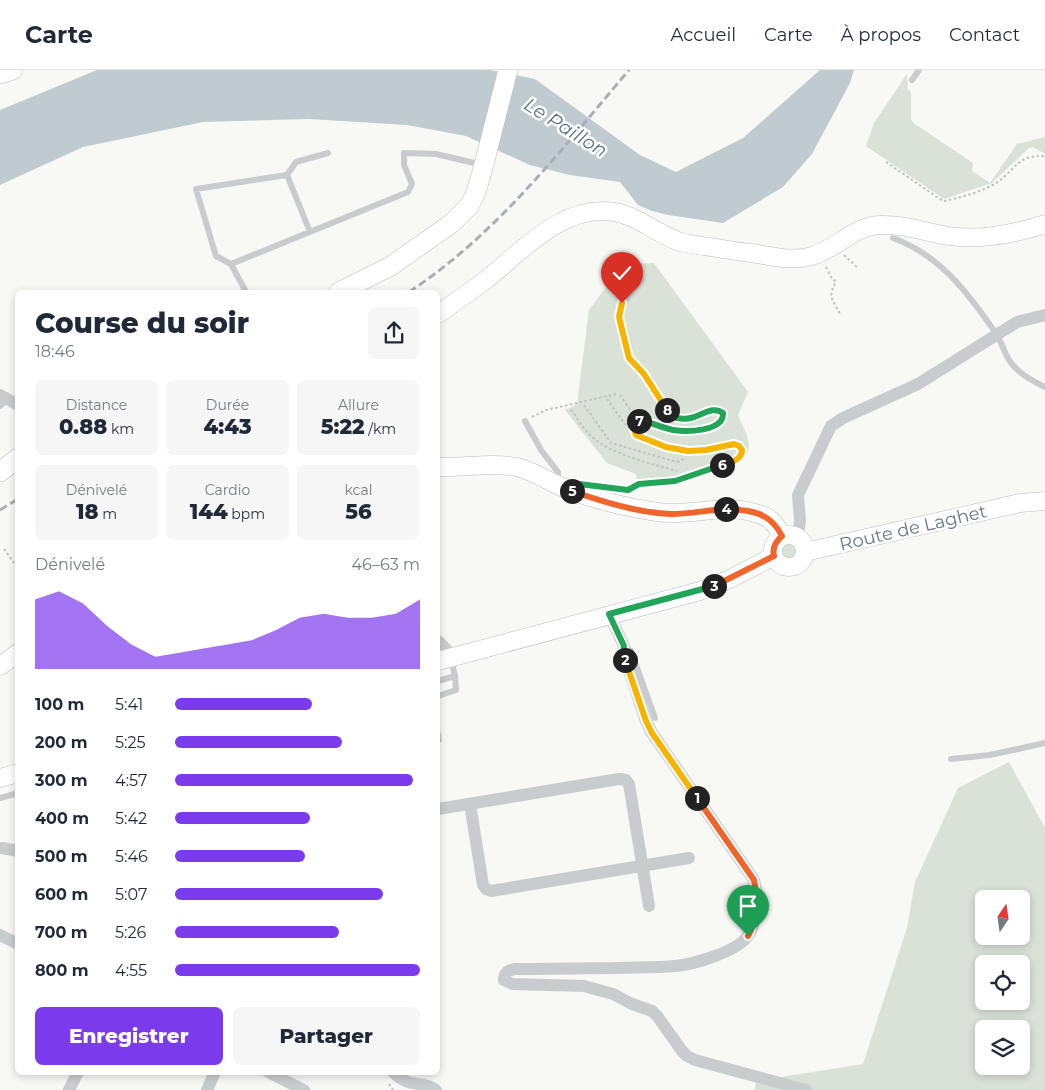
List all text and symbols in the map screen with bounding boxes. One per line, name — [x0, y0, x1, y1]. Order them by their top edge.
text: Carte — [25, 20, 93, 49]
text: Accueil — [671, 24, 736, 46]
text: Carte — [764, 24, 813, 46]
text: À propos — [841, 24, 921, 46]
text: Contact — [949, 24, 1020, 46]
water label: Le Paillon — [520, 93, 612, 162]
pin — [601, 252, 643, 303]
icon: check — [608, 259, 636, 287]
text: Course du soir — [35, 306, 249, 340]
button: share — [368, 307, 420, 359]
text: 18:46 — [35, 342, 75, 361]
text: Distance — [66, 396, 127, 414]
text: Durée — [206, 396, 249, 414]
text: Allure — [338, 396, 379, 414]
pin: 8 — [654, 398, 680, 422]
text: 8 — [663, 401, 672, 419]
pin: 7 — [626, 408, 652, 434]
text: 7 — [635, 412, 644, 430]
text: 0.88 — [59, 414, 107, 439]
text: 4:43 — [203, 414, 252, 439]
text: 5:22 — [321, 414, 365, 439]
text: km — [107, 420, 134, 438]
text: /km — [365, 420, 396, 438]
pin: 6 — [710, 452, 734, 478]
text: 6 — [718, 456, 727, 474]
pin: 5 — [560, 478, 584, 504]
text: Dénivelé — [66, 481, 127, 499]
text: Cardio — [205, 481, 250, 499]
text: kcal — [345, 481, 372, 499]
text: 5 — [568, 482, 577, 500]
pin: 4 — [714, 496, 738, 522]
text: 18 — [76, 499, 99, 524]
text: 144 — [190, 499, 228, 524]
text: 56 — [345, 499, 372, 524]
text: 4 — [722, 500, 731, 518]
street label: Route de Laghet — [837, 500, 989, 556]
text: m — [99, 505, 117, 523]
text: bpm — [228, 505, 265, 523]
text: Dénivelé — [35, 555, 105, 574]
text: 46–63 m — [352, 555, 420, 574]
pin: 3 — [702, 574, 726, 598]
text: 3 — [710, 577, 719, 595]
pin: 2 — [612, 648, 638, 672]
text: 2 — [621, 651, 630, 669]
text: 100 m — [35, 695, 84, 714]
text: 5:41 — [115, 695, 143, 714]
text: 200 m — [35, 733, 87, 752]
text: 5:25 — [115, 733, 146, 752]
text: 300 m — [35, 771, 88, 790]
text: 4:57 — [115, 771, 147, 790]
pin: 1 — [684, 786, 710, 810]
text: 1 — [695, 789, 700, 807]
text: 400 m — [35, 809, 89, 828]
text: 5:42 — [115, 809, 147, 828]
text: 500 m — [35, 847, 88, 866]
text: 5:46 — [115, 847, 148, 866]
text: 600 m — [35, 885, 88, 904]
text: 5:07 — [115, 885, 147, 904]
pin — [727, 885, 769, 936]
north arrow — [975, 890, 1030, 945]
map controls — [975, 890, 1030, 1075]
icon: arrive — [734, 892, 762, 920]
text: 700 m — [35, 923, 88, 942]
text: 5:26 — [115, 923, 146, 942]
button: locate — [975, 955, 1030, 1010]
text: 800 m — [35, 961, 89, 980]
text: 4:55 — [115, 961, 147, 980]
button: Enregistrer — [35, 1007, 223, 1065]
button: Partager — [233, 1007, 420, 1065]
button: layers — [975, 1020, 1030, 1075]

